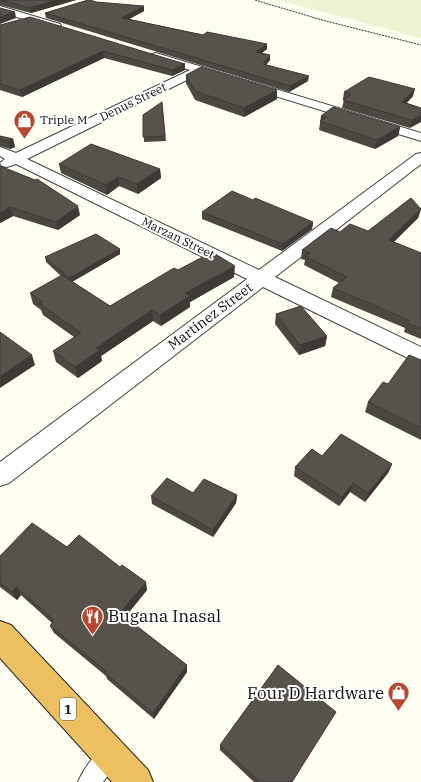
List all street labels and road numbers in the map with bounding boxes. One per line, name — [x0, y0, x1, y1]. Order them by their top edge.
street label: Denus Street — [97, 79, 169, 124]
street label: Marzan Street — [139, 213, 217, 262]
street label: Martinez Street — [164, 278, 256, 354]
road number: 1 — [60, 698, 76, 720]

